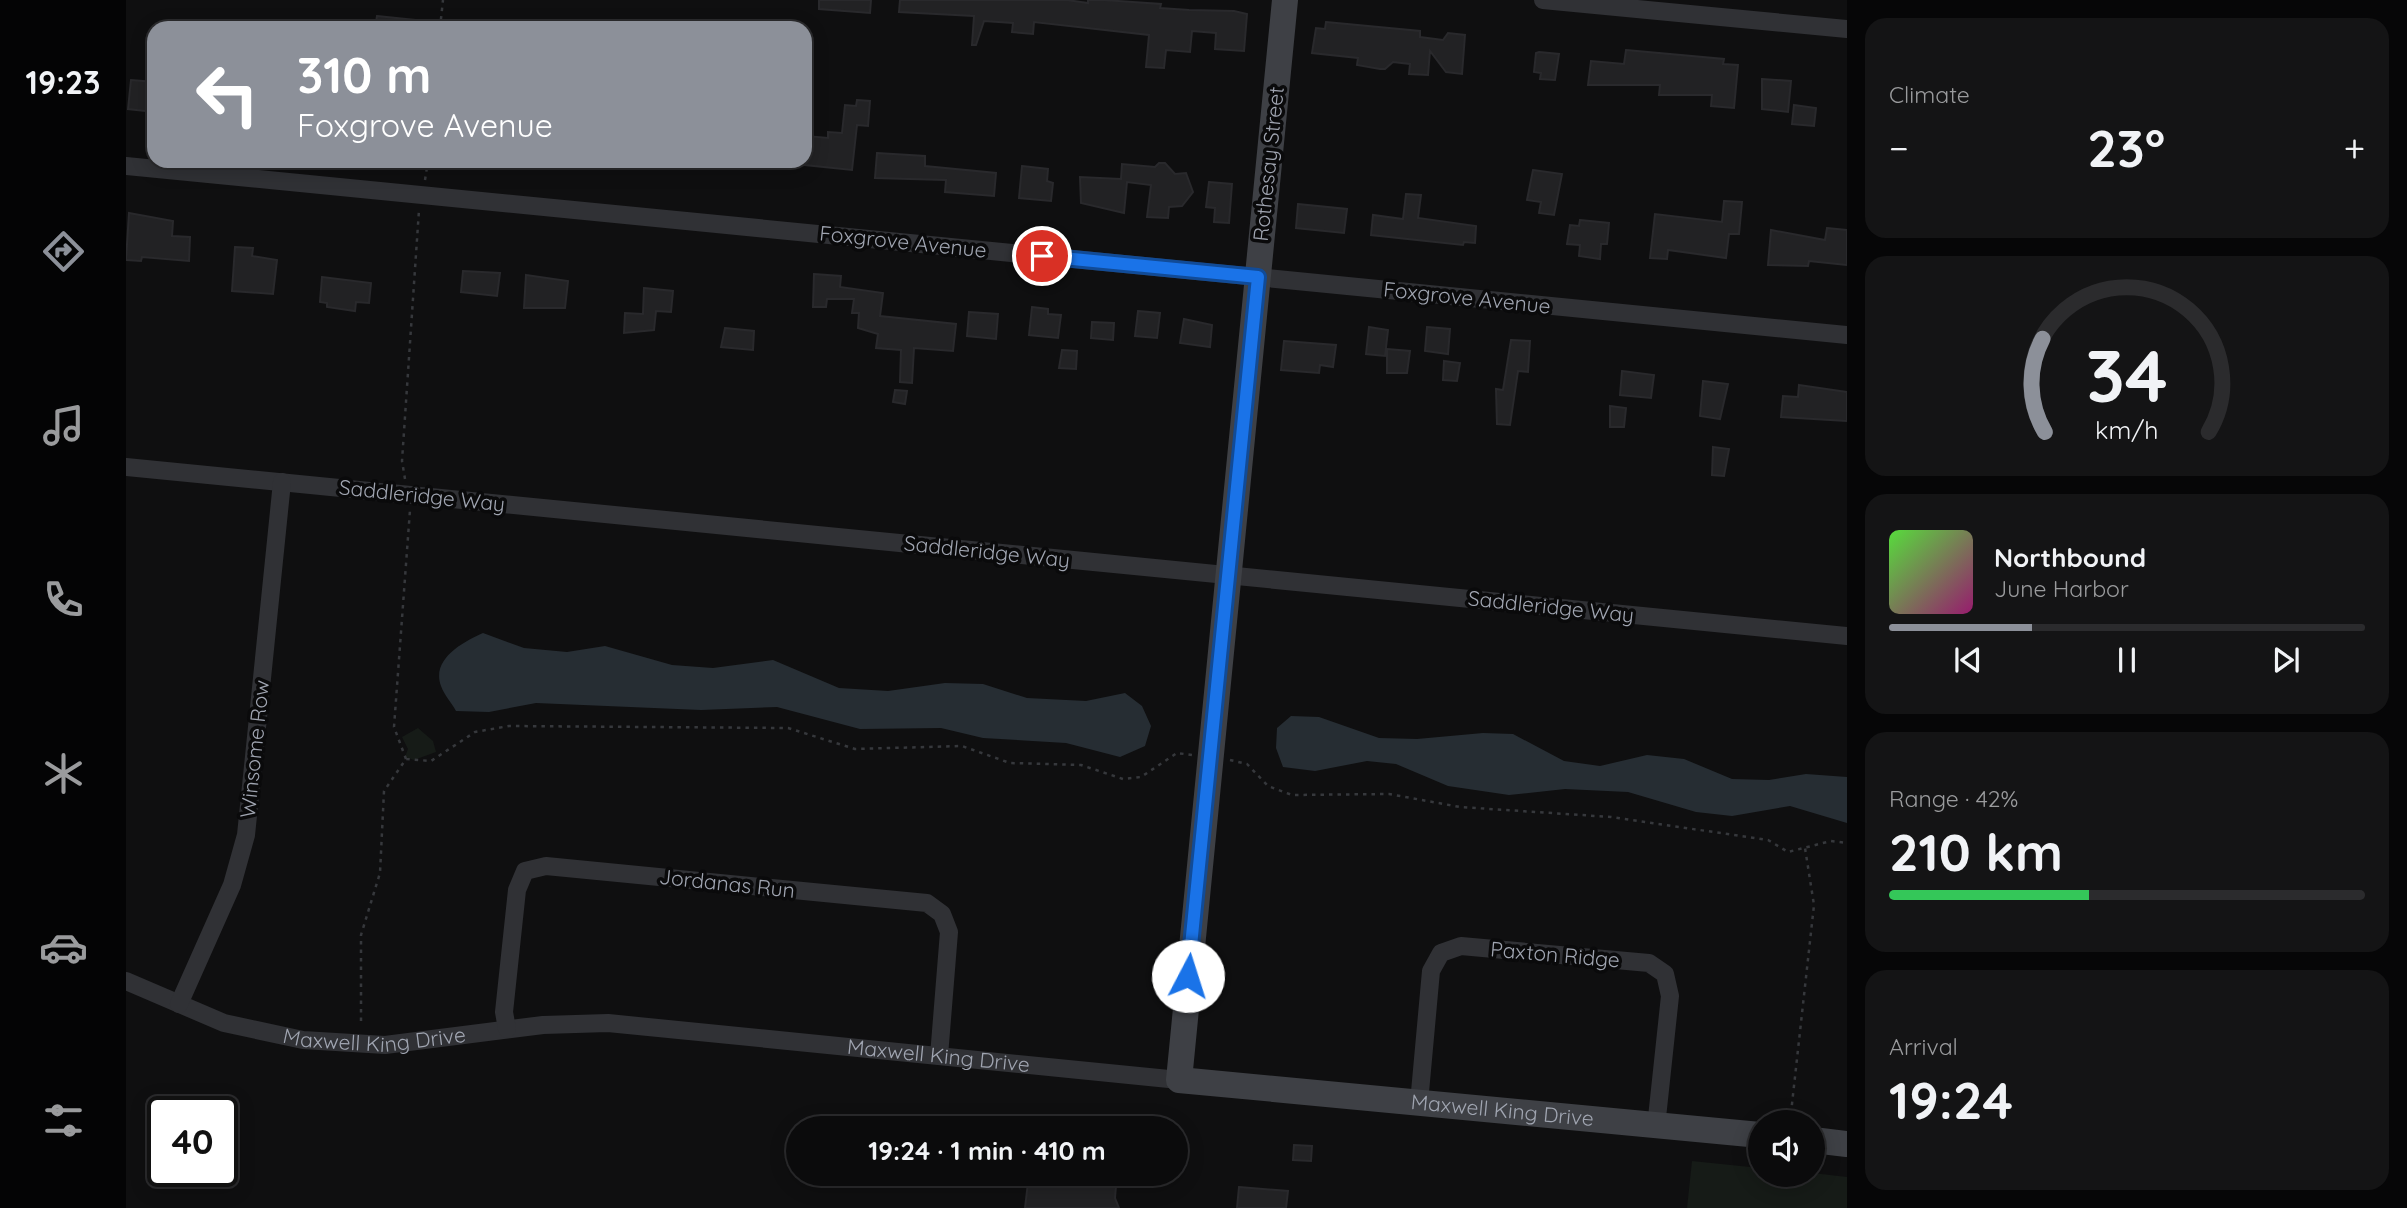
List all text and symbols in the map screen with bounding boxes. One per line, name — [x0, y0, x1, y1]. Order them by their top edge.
text: 310 m — [297, 44, 431, 105]
icon: left — [182, 49, 273, 140]
text: 19:23 — [26, 62, 100, 102]
text: Climate — [1889, 80, 1970, 109]
street label: Rothesay Street — [1247, 85, 1289, 243]
text: Foxgrove Avenue — [297, 105, 553, 145]
text: 23° — [2087, 115, 2165, 180]
text: − — [1889, 124, 1909, 172]
text: + — [2344, 124, 2365, 172]
street label: Foxgrove Avenue — [818, 219, 988, 263]
pin — [1012, 226, 1072, 286]
icon: directions — [39, 227, 88, 276]
icon: arrive — [1023, 237, 1061, 275]
street label: Foxgrove Avenue — [1382, 275, 1552, 319]
text: 34 — [2086, 329, 2168, 420]
icon: music — [39, 401, 88, 450]
text: km/h — [2095, 414, 2159, 445]
street label: Saddleridge Way — [338, 473, 506, 517]
street label: Saddleridge Way — [903, 529, 1071, 573]
text: Northbound — [1994, 541, 2146, 574]
text: June Harbor — [1994, 574, 2129, 603]
icon: phone — [39, 575, 88, 624]
street label: Saddleridge Way — [1467, 584, 1635, 628]
icon: previous — [1949, 641, 1987, 679]
icon: pause — [2108, 641, 2146, 679]
icon: next — [2267, 641, 2305, 679]
street label: Winsome Row — [234, 678, 274, 819]
icon: climate — [39, 749, 88, 798]
text: Range · 42% — [1889, 784, 2018, 813]
text: 210 km — [1889, 819, 2063, 884]
street label: Jordanas Run — [658, 863, 796, 903]
icon: car — [39, 923, 88, 972]
street label: Paxton Ridge — [1489, 935, 1621, 973]
position arrow — [1151, 939, 1225, 1013]
street label: Maxwell King Drive — [281, 1021, 467, 1057]
text: Arrival — [1889, 1032, 1958, 1061]
street label: Maxwell King Drive — [846, 1033, 1031, 1077]
text: 19:24 — [1889, 1067, 2013, 1132]
street label: Maxwell King Drive — [1410, 1088, 1595, 1131]
icon: filters — [39, 1096, 88, 1145]
speed limit sign: 40 — [147, 1096, 238, 1187]
map controls — [1748, 1110, 1825, 1187]
button: sound — [1748, 1110, 1825, 1187]
text: 19:24 · 1 min · 410 m — [868, 1134, 1106, 1167]

